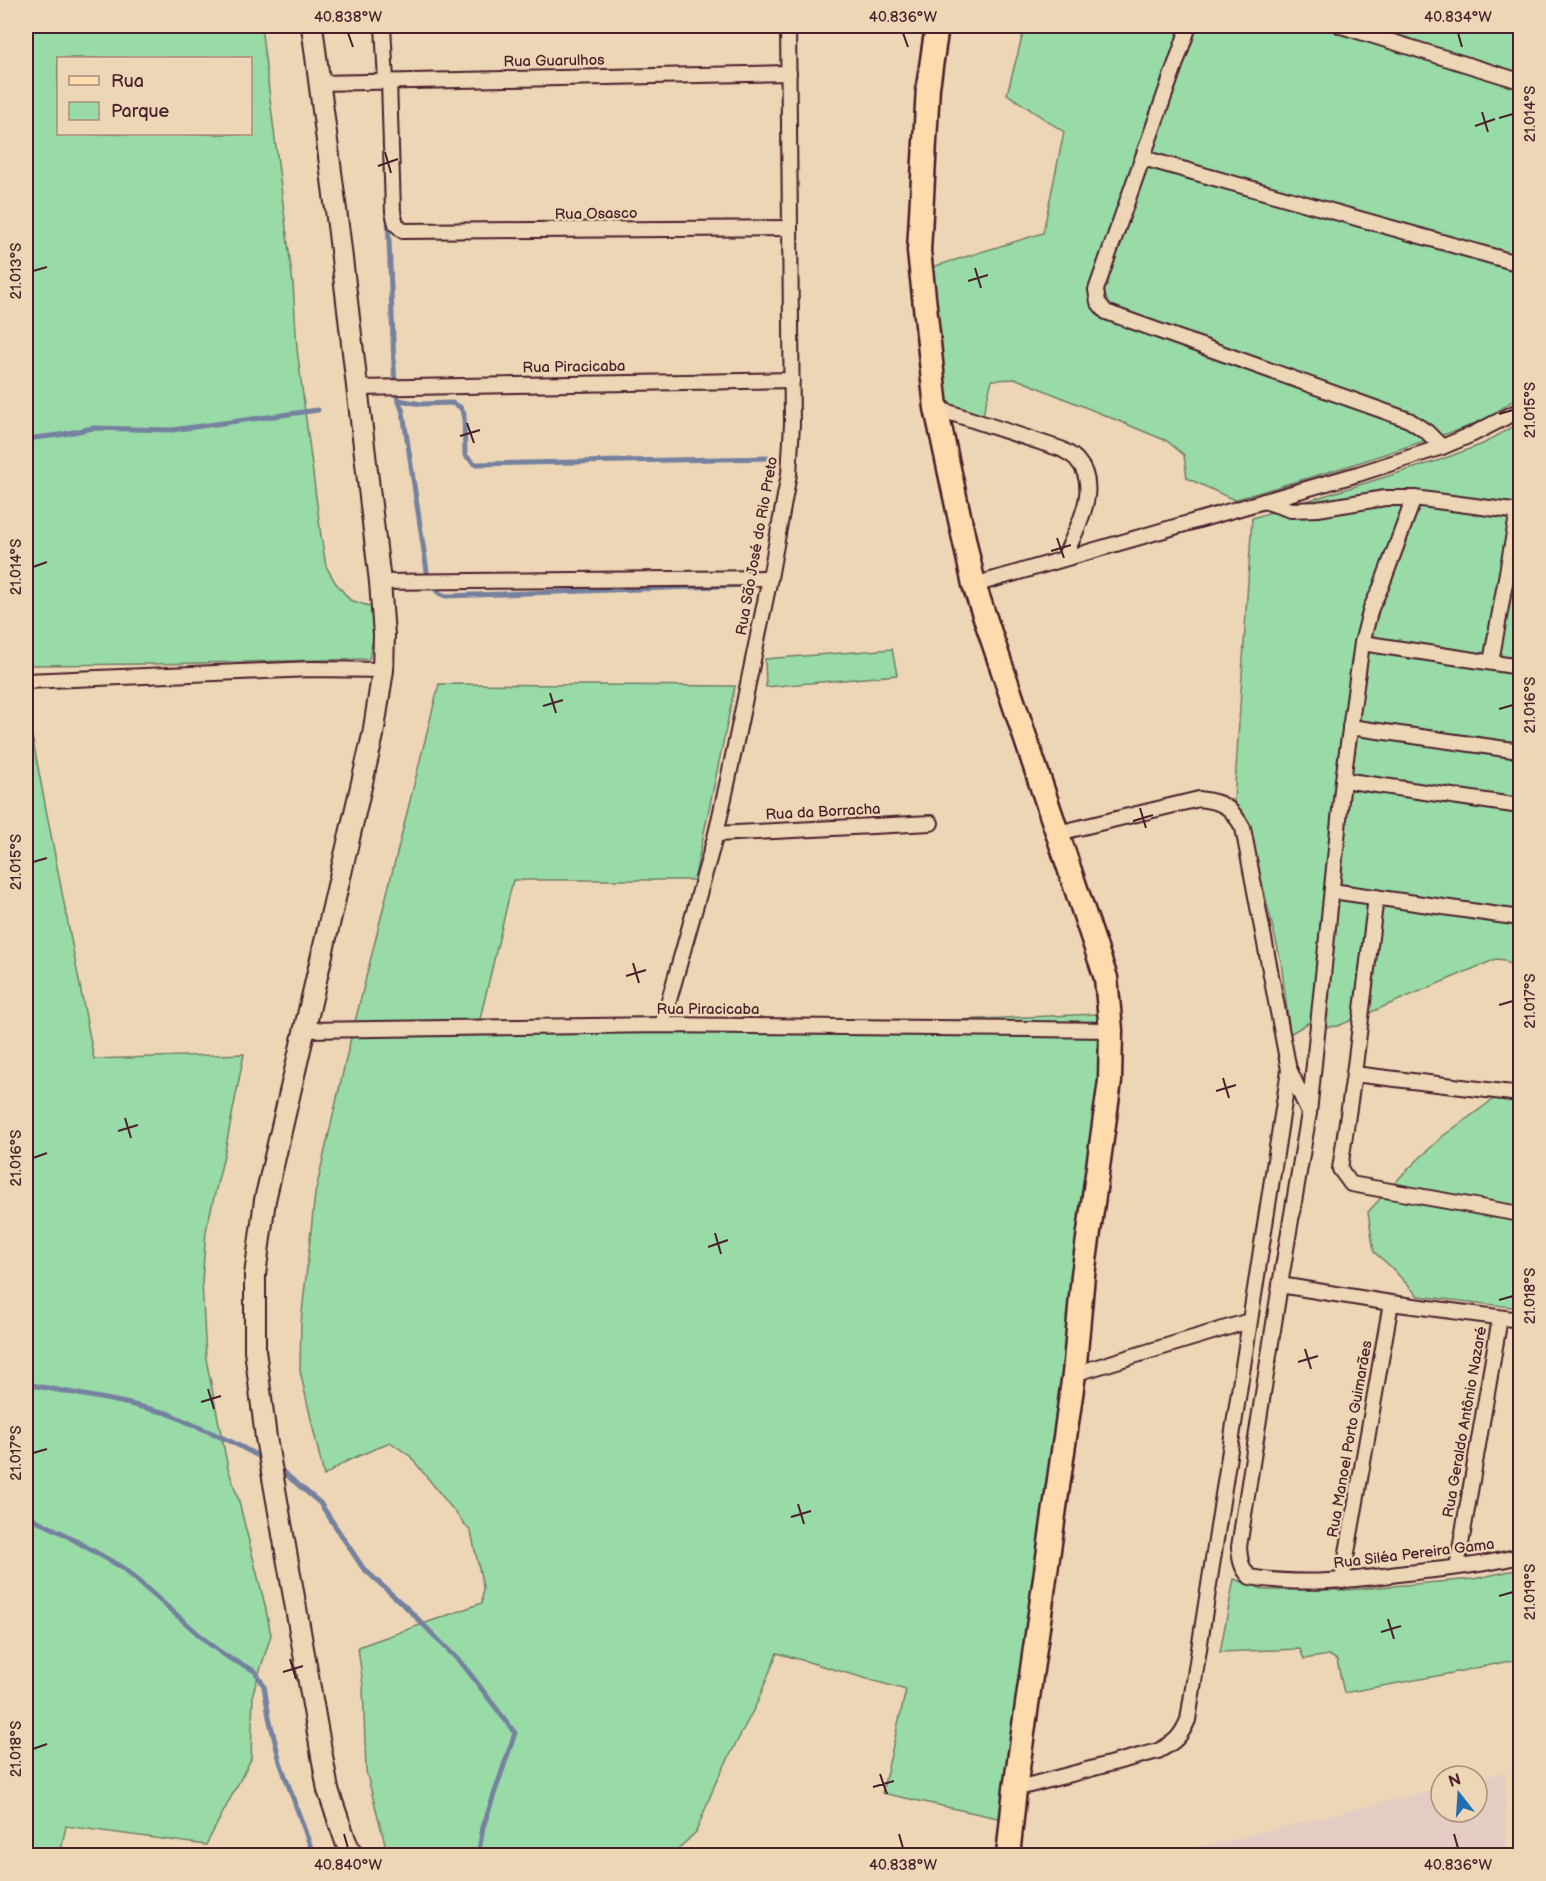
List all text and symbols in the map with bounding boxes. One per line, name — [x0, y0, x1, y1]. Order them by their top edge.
text: 40.838°W — [314, 8, 382, 27]
text: 40.836°W — [869, 8, 937, 27]
text: 40.834°W — [1424, 8, 1492, 27]
street label: Rua Guarulhos — [503, 51, 605, 71]
legend — [57, 57, 252, 135]
text: Rua — [111, 71, 144, 92]
text: 21.014°S — [1521, 86, 1540, 142]
text: Parque — [111, 101, 169, 122]
street label: Rua Osasco — [554, 204, 638, 224]
text: 21.013°S — [7, 243, 26, 299]
street label: Rua Piracicaba — [522, 357, 626, 377]
text: 21.015°S — [1521, 382, 1540, 438]
street label: Rua São José do Rio Preto — [732, 455, 782, 637]
text: 21.014°S — [7, 539, 26, 595]
text: 21.016°S — [1521, 677, 1540, 733]
street label: Rua da Borracha — [765, 799, 881, 825]
text: 21.015°S — [7, 834, 26, 890]
text: 21.017°S — [1521, 973, 1540, 1029]
street label: Rua Piracicaba — [656, 1000, 760, 1019]
text: 21.016°S — [7, 1130, 26, 1186]
text: 21.018°S — [1521, 1268, 1540, 1324]
street label: Rua Geraldo Antônio Nazaré — [1439, 1325, 1491, 1519]
street label: Rua Manoel Porto Guimarães — [1323, 1338, 1377, 1539]
text: 21.017°S — [7, 1425, 26, 1481]
street label: Rua Siléa Pereira Gama — [1332, 1535, 1496, 1573]
text: 21.019°S — [1521, 1564, 1540, 1620]
text: 21.018°S — [7, 1721, 26, 1777]
north arrow — [1429, 1764, 1489, 1824]
text: N — [1447, 1770, 1464, 1792]
text: 40.840°W — [314, 1856, 382, 1875]
text: 40.838°W — [869, 1856, 937, 1875]
text: 40.836°W — [1424, 1856, 1492, 1875]

